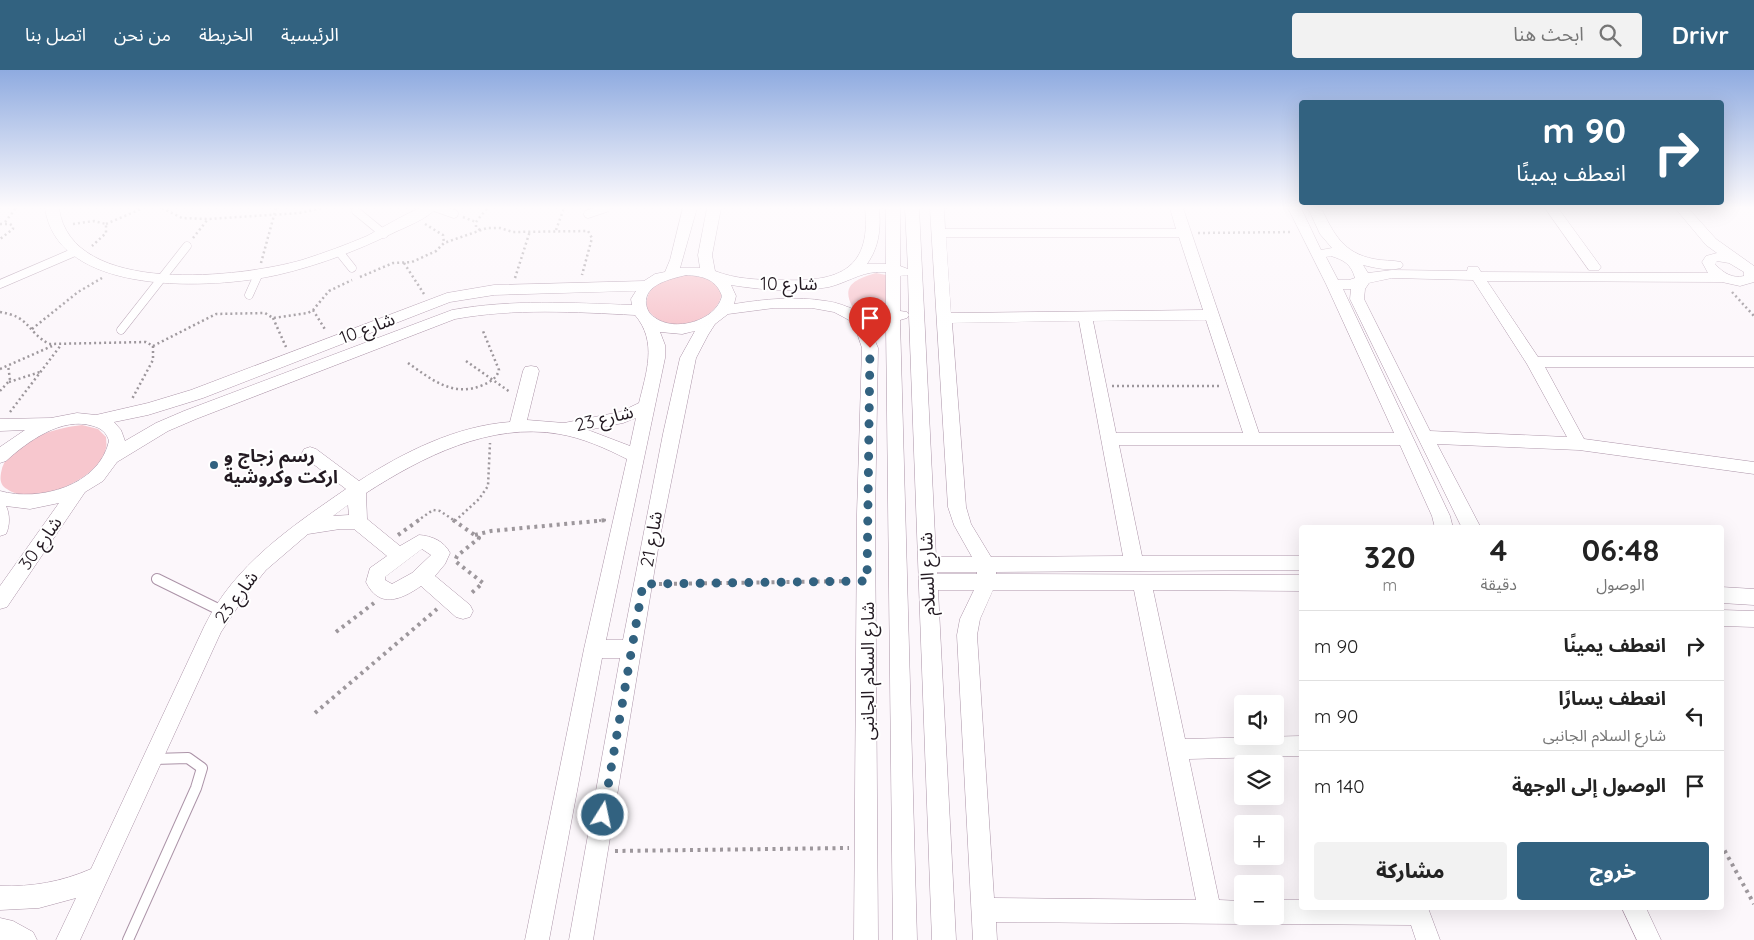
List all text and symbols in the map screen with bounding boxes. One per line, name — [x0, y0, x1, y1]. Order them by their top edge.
search box — [1292, 13, 1642, 58]
text: Drivr — [1672, 20, 1729, 50]
icon: search — [1596, 21, 1624, 49]
text: ابحث هنا — [1513, 22, 1584, 46]
text: اتصل بنا — [25, 23, 86, 46]
text: من نحن — [114, 23, 171, 46]
text: الخريطة — [199, 23, 253, 46]
text: الرئيسية — [281, 23, 339, 46]
text: 90 m — [1543, 108, 1626, 152]
icon: right — [1644, 120, 1709, 185]
text: انعطف يمينًا — [1516, 159, 1626, 187]
street label: شارع 10 — [760, 272, 818, 298]
pin — [849, 297, 891, 348]
icon: arrive — [856, 304, 884, 332]
street label: شارع 10 — [336, 307, 399, 352]
street label: شارع 23 — [572, 400, 636, 439]
place label: رسم زجاج و اركت وكروشية — [224, 444, 338, 488]
marker: رسم زجاج و اركت وكروشية — [208, 459, 220, 471]
street label: شارع 21 — [635, 509, 670, 569]
street label: شارع 30 — [13, 512, 69, 576]
text: 4 — [1490, 531, 1508, 569]
text: 06:48 — [1582, 531, 1659, 569]
street label: شارع السلام — [914, 532, 943, 616]
text: 320 — [1364, 538, 1416, 576]
street label: شارع 23 — [209, 566, 265, 630]
text: دقيقة — [1480, 574, 1517, 594]
text: الوصول — [1596, 574, 1645, 594]
text: m — [1382, 575, 1397, 595]
street label: شارع السلام الجانبى — [856, 602, 882, 740]
icon: right — [1681, 632, 1709, 660]
text: انعطف يمينًا — [1564, 633, 1666, 657]
text: 90 m — [1314, 634, 1358, 658]
text: انعطف يسارًا — [1559, 686, 1666, 710]
map controls — [1234, 695, 1284, 925]
button: sound — [1234, 695, 1284, 745]
icon: left — [1681, 702, 1709, 730]
text: 90 m — [1314, 704, 1358, 728]
text: شارع السلام الجانبى — [1543, 725, 1666, 745]
button: layers — [1234, 755, 1284, 805]
icon: arrive — [1681, 772, 1709, 800]
text: الوصول إلى الوجهة — [1512, 773, 1666, 797]
text: 140 m — [1314, 774, 1365, 798]
position arrow — [576, 788, 628, 840]
button: + — [1234, 815, 1284, 865]
button: مشاركة — [1314, 842, 1507, 900]
button: خروج — [1517, 842, 1709, 900]
button: − — [1234, 875, 1284, 925]

